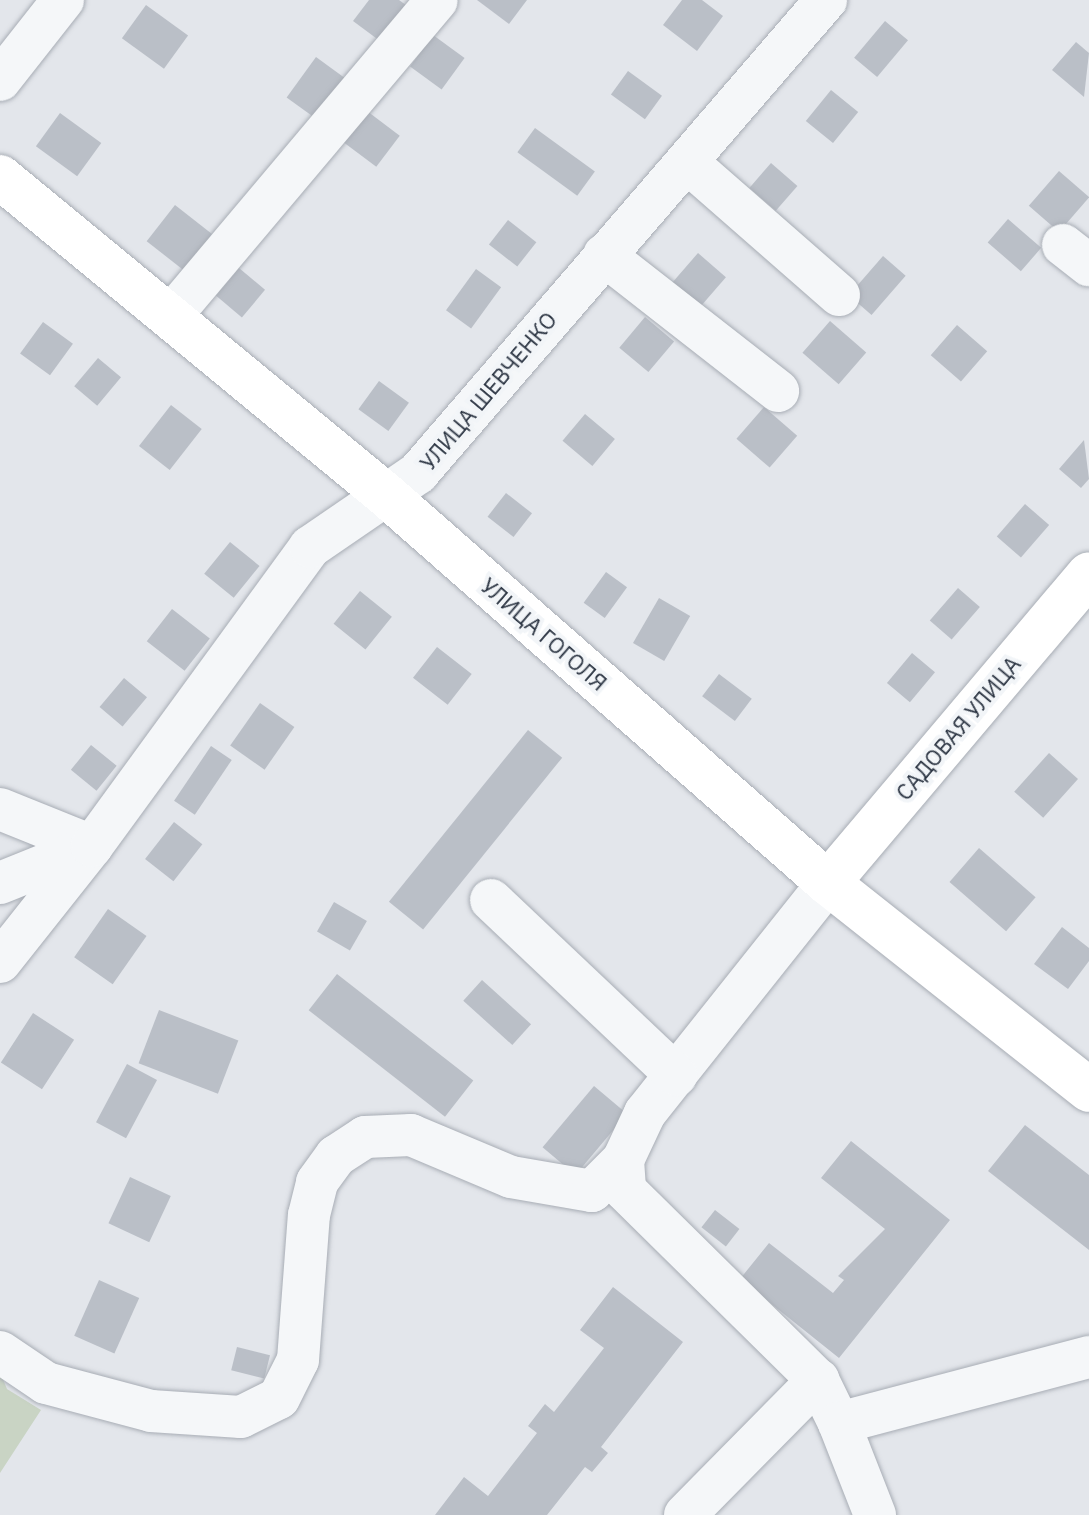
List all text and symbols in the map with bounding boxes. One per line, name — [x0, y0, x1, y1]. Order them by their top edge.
street label: УЛИЦА ШЕВЧЕНКО — [414, 307, 562, 475]
street label: УЛИЦА ГОГОЛЯ — [476, 572, 612, 696]
street label: САДОВАЯ УЛИЦА — [890, 651, 1026, 805]

